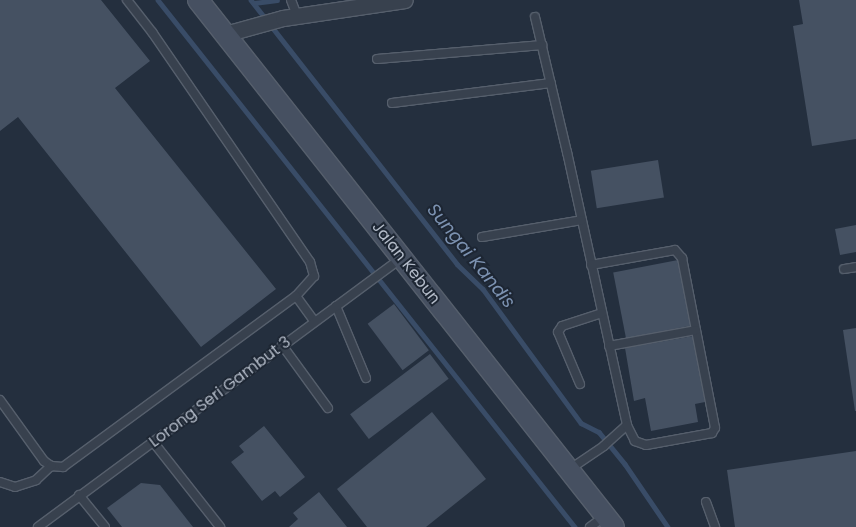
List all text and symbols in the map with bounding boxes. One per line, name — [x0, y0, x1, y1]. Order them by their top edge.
water label: Sungai Kandis — [422, 199, 520, 313]
street label: Jalan Kebun — [368, 218, 444, 308]
street label: Lorong Seri Gambut 3 — [145, 332, 295, 452]

